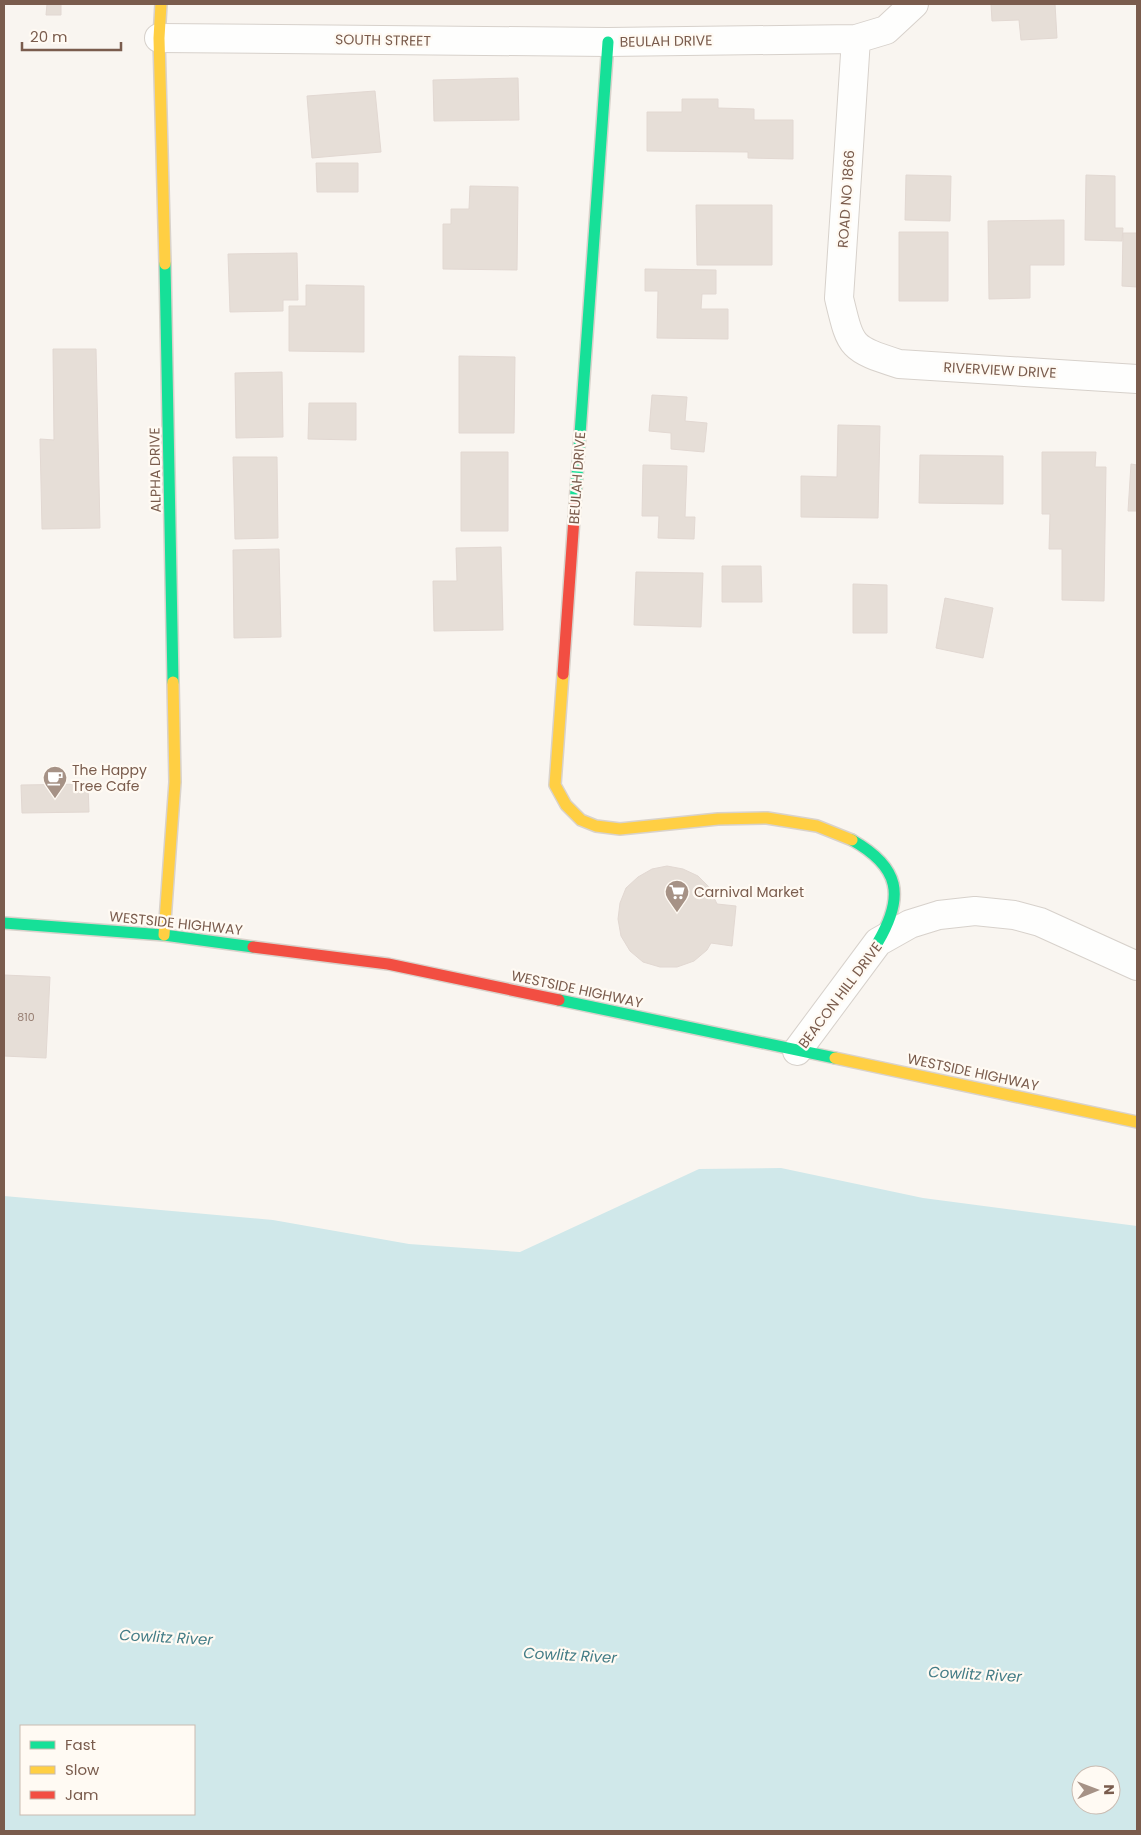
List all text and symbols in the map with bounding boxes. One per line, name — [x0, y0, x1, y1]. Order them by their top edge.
scale bar — [22, 20, 121, 52]
text: 20 m — [30, 26, 68, 47]
street label: SOUTH STREET — [335, 29, 432, 51]
street label: BEULAH DRIVE — [620, 30, 712, 52]
street label: ROAD NO 1866 — [833, 149, 859, 249]
street label: RIVERVIEW DRIVE — [943, 357, 1057, 383]
street label: ALPHA DRIVE — [144, 427, 166, 513]
street label: BEULAH DRIVE — [564, 431, 590, 525]
place label: The Happy Tree Cafe — [72, 760, 147, 796]
cafe icon: The Happy Tree Cafe — [42, 765, 68, 799]
supermarket icon: Carnival Market — [664, 879, 690, 913]
place label: Carnival Market — [694, 882, 804, 902]
street label: WESTSIDE HIGHWAY — [108, 906, 244, 940]
street label: BEACON HILL DRIVE — [793, 938, 887, 1052]
street label: WESTSIDE HIGHWAY — [509, 965, 645, 1013]
house number: 810 — [17, 1009, 35, 1025]
street label: WESTSIDE HIGHWAY — [905, 1048, 1041, 1096]
water label: Cowlitz River — [119, 1624, 214, 1650]
water label: Cowlitz River — [523, 1642, 618, 1668]
water label: Cowlitz River — [928, 1661, 1023, 1687]
legend — [20, 1725, 195, 1815]
text: Fast — [65, 1734, 96, 1755]
text: Slow — [65, 1759, 100, 1780]
north arrow — [1071, 1765, 1121, 1815]
text: Jam — [65, 1784, 99, 1805]
text: N — [1099, 1784, 1119, 1795]

